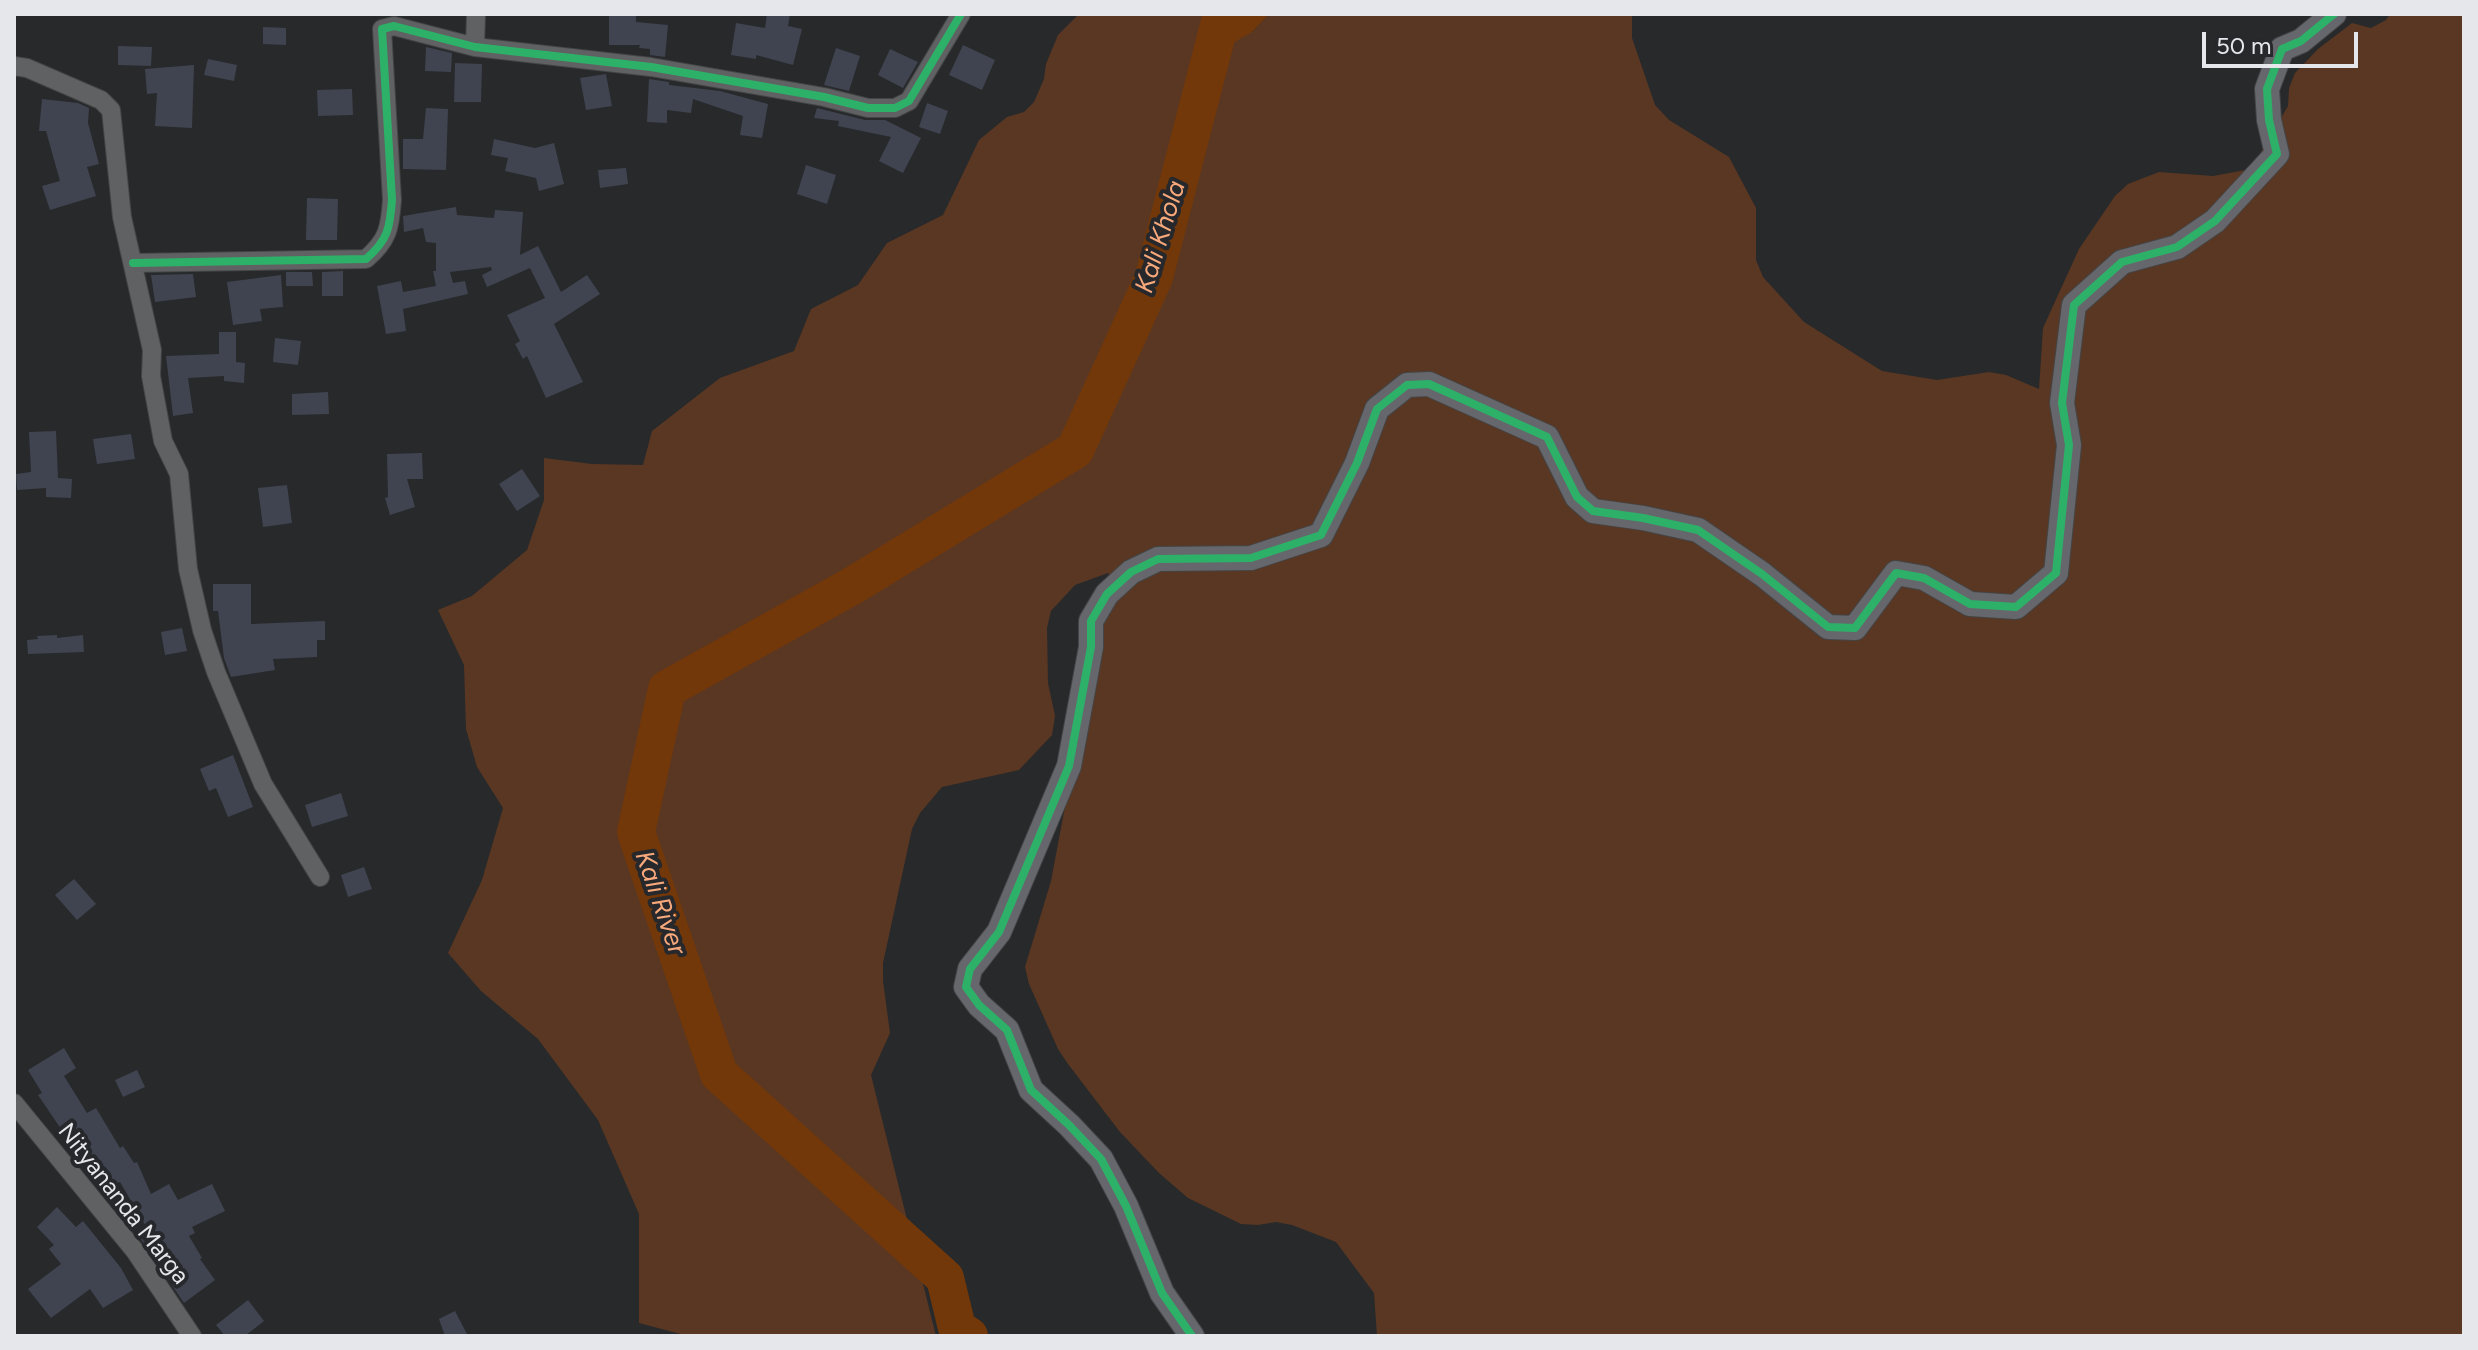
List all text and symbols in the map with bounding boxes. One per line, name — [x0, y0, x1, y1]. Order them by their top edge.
scale bar — [2206, 16, 2362, 66]
text: 50 m — [2216, 31, 2272, 60]
water label: Kali Khola — [1129, 177, 1193, 297]
water label: Kali River — [628, 847, 692, 959]
street label: Nityananda Marga — [51, 1118, 195, 1290]

